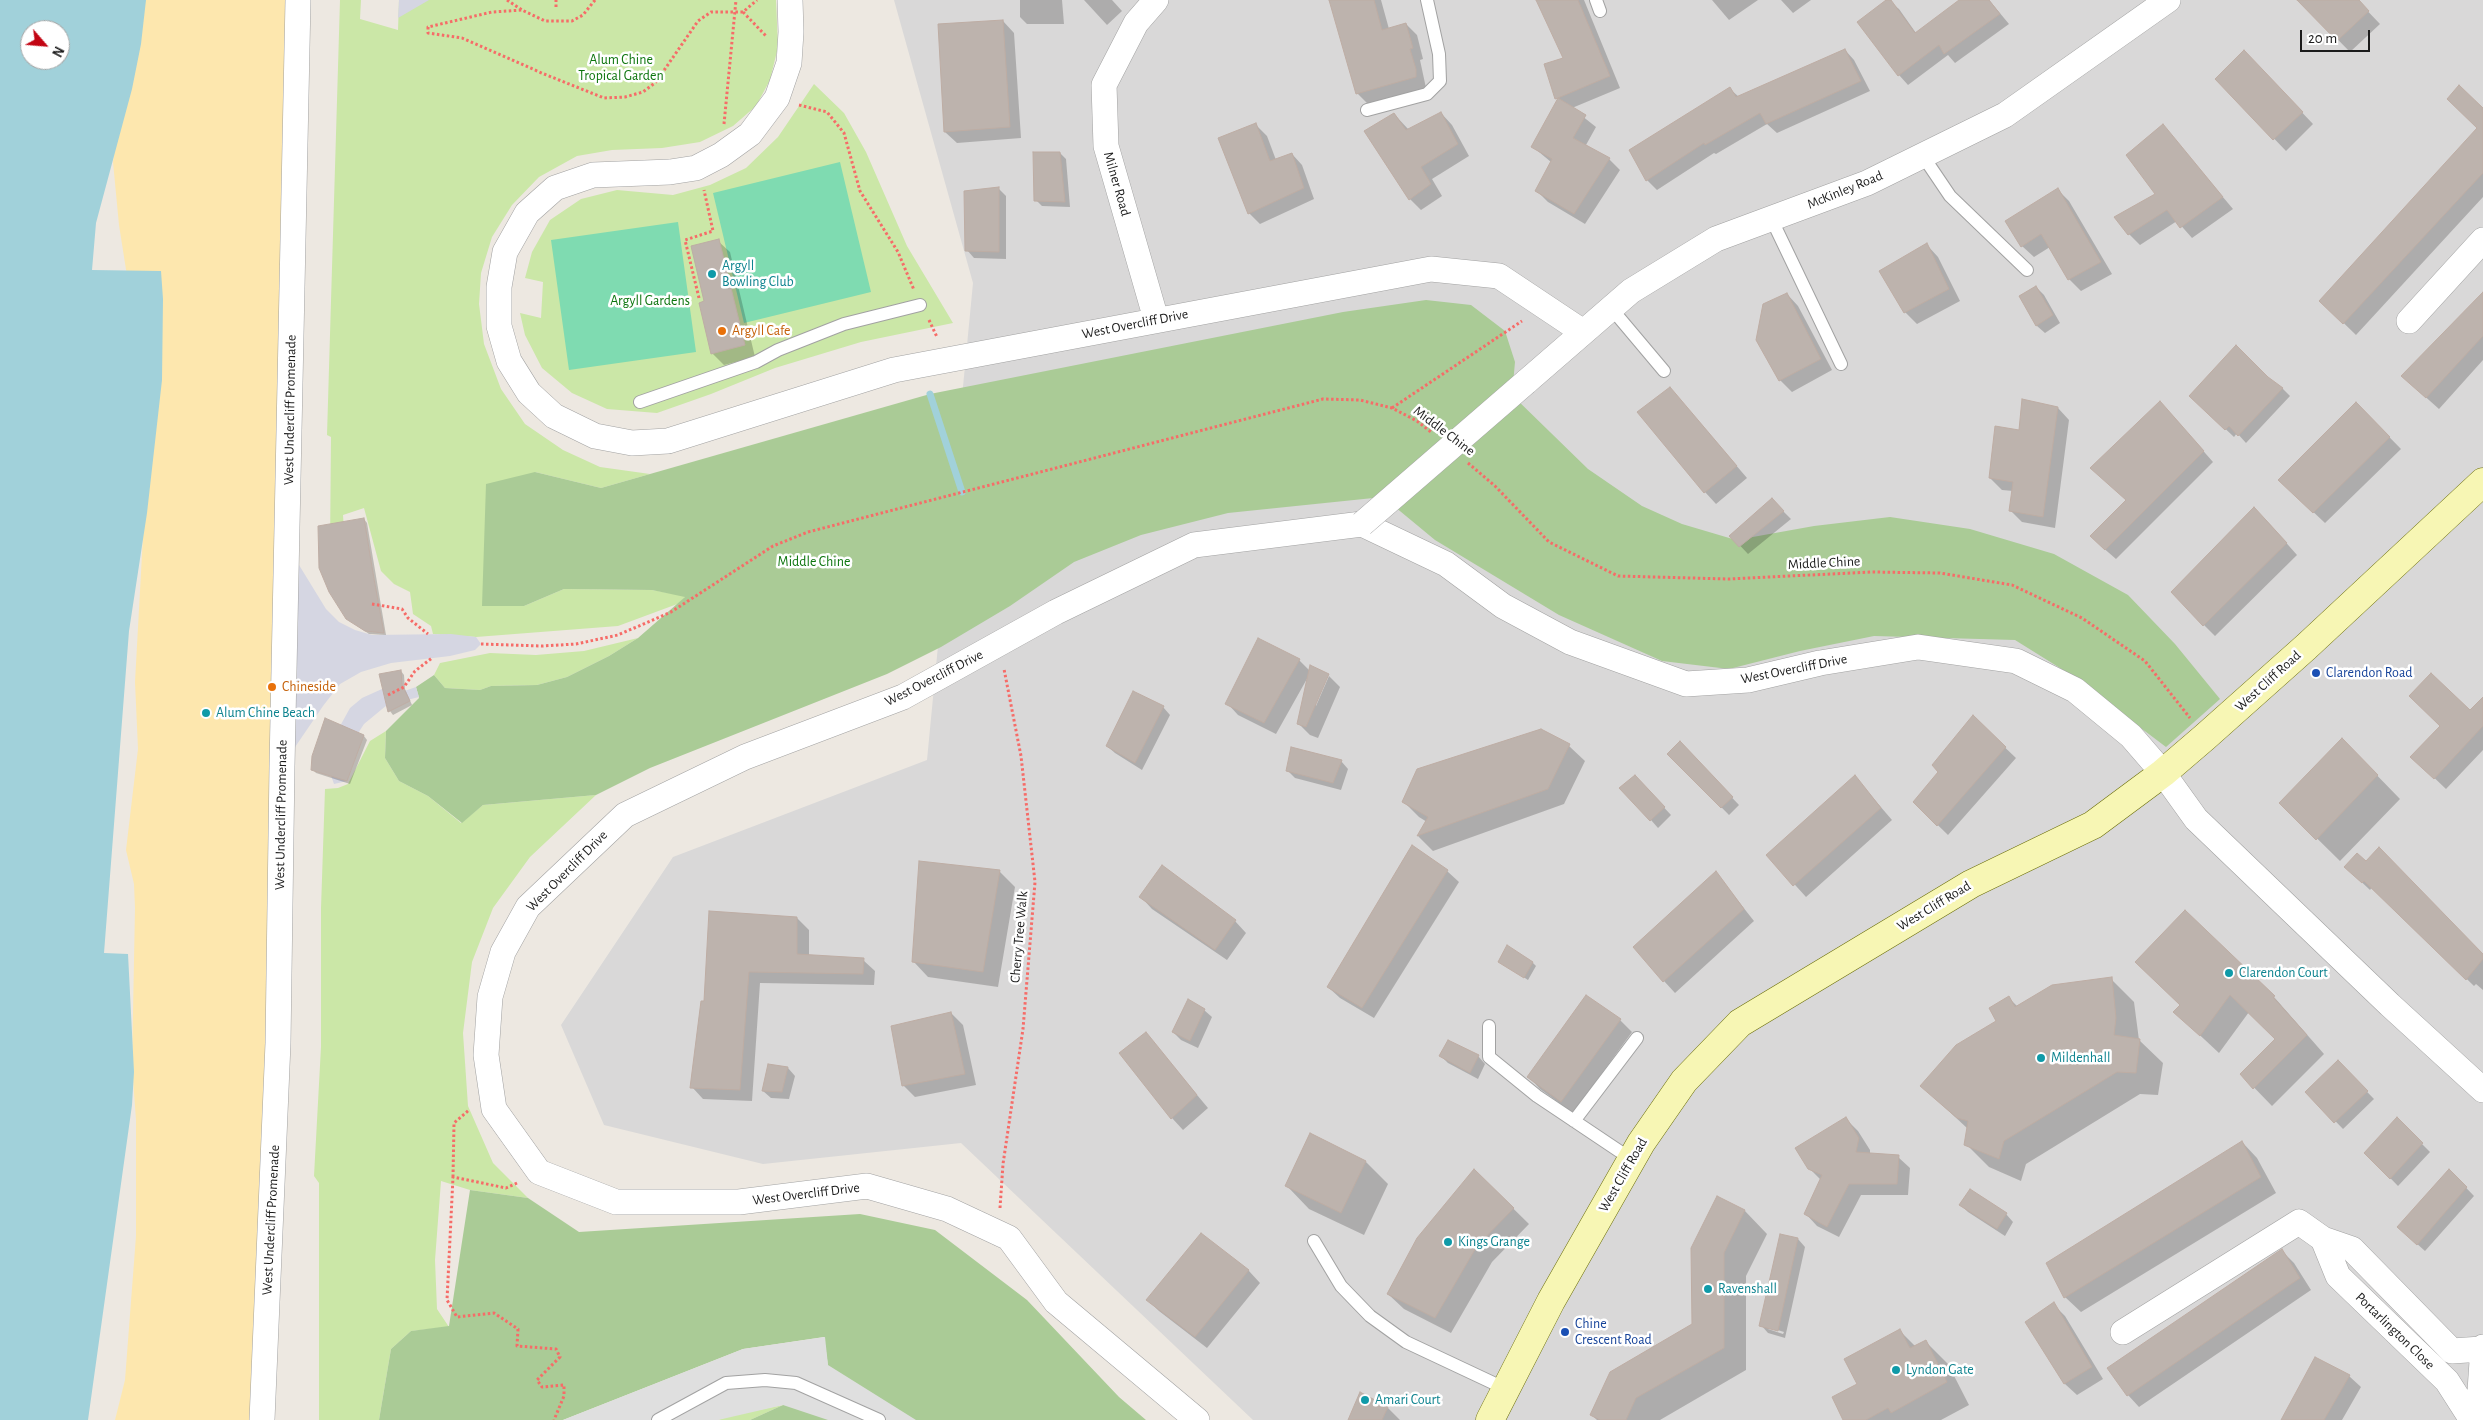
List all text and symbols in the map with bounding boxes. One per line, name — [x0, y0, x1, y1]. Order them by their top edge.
north arrow — [20, 20, 70, 70]
scale bar — [2303, 20, 2373, 52]
text: 20 m — [2308, 31, 2337, 46]
text: N — [49, 44, 66, 59]
park label: Alum Chine Tropical Garden — [578, 52, 664, 84]
street label: Milner Road — [1100, 150, 1134, 218]
street label: McKinley Road — [1805, 167, 1885, 213]
place label: Argyll Bowling Club — [722, 258, 794, 290]
marker: Argyll Bowling Club — [706, 268, 718, 280]
park label: Argyll Gardens — [610, 293, 690, 309]
street label: West Overcliff Drive — [1080, 305, 1190, 343]
place label: Argyll Cafe — [732, 323, 791, 339]
marker: Argyll Cafe — [716, 325, 728, 337]
street label: West Undercliff Promenade — [280, 335, 300, 485]
street label: Middle Chine — [1410, 402, 1478, 460]
street label: Middle Chine — [1787, 553, 1861, 573]
park label: Middle Chine — [778, 554, 850, 570]
street label: West Overcliff Drive — [882, 646, 986, 710]
street label: West Cliff Road — [2232, 647, 2304, 715]
street label: West Overcliff Drive — [1739, 650, 1849, 688]
place label: Clarendon Road — [2326, 665, 2413, 681]
marker: Clarendon Road — [2310, 667, 2322, 679]
place label: Chineside — [282, 679, 336, 695]
marker: Chineside — [266, 681, 278, 693]
place label: Alum Chine Beach — [216, 705, 315, 721]
marker: Alum Chine Beach — [200, 707, 212, 719]
street label: West Undercliff Promenade — [271, 740, 291, 890]
street label: West Overcliff Drive — [523, 827, 611, 915]
street label: West Cliff Road — [1894, 877, 1974, 935]
street label: Cherry Tree Walk — [1007, 890, 1031, 984]
place label: Clarendon Court — [2239, 965, 2328, 981]
marker: Clarendon Court — [2223, 967, 2235, 979]
place label: Mildenhall — [2051, 1050, 2110, 1066]
marker: Mildenhall — [2035, 1052, 2047, 1064]
street label: West Cliff Road — [1595, 1135, 1651, 1215]
street label: West Undercliff Promenade — [259, 1144, 283, 1296]
street label: West Overcliff Drive — [751, 1179, 861, 1209]
place label: Kings Grange — [1458, 1234, 1530, 1250]
marker: Kings Grange — [1442, 1236, 1454, 1248]
place label: Ravenshall — [1718, 1281, 1777, 1297]
marker: Ravenshall — [1702, 1283, 1714, 1295]
street label: Portarlington Close — [2352, 1289, 2438, 1373]
place label: Chine Crescent Road — [1575, 1316, 1652, 1348]
marker: Chine Crescent Road — [1559, 1326, 1571, 1338]
place label: Lyndon Gate — [1906, 1362, 1974, 1378]
marker: Lyndon Gate — [1890, 1364, 1902, 1376]
place label: Amari Court — [1375, 1392, 1441, 1408]
marker: Amari Court — [1359, 1394, 1371, 1406]

